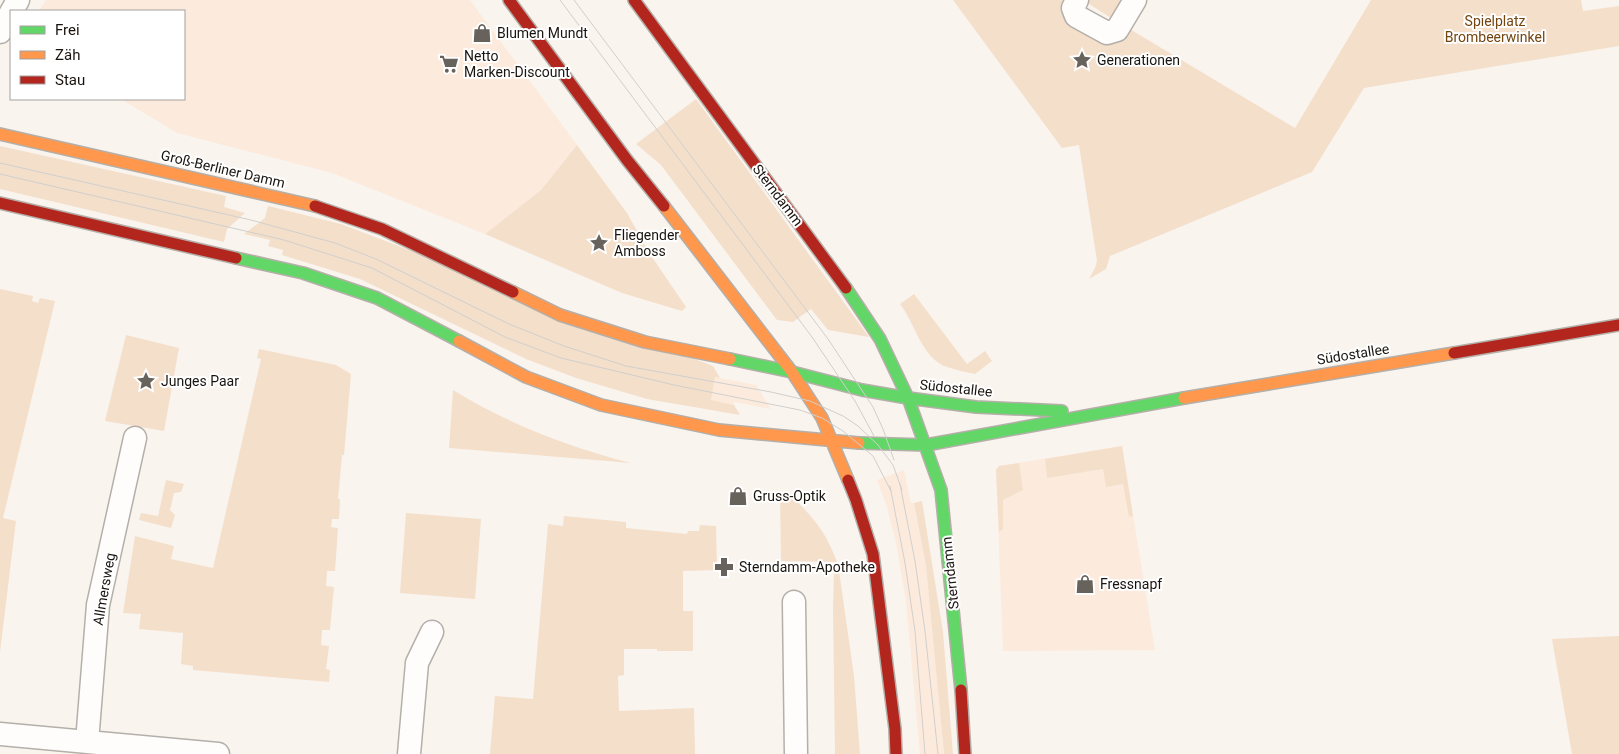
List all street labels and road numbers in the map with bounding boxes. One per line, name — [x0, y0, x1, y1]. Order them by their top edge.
street label: Groß-Berliner Damm — [159, 147, 287, 191]
street label: Sterndamm — [750, 161, 806, 229]
street label: Südostallee — [1316, 340, 1390, 368]
street label: Südostallee — [919, 376, 993, 400]
street label: Sterndamm — [938, 536, 962, 610]
street label: Allmersweg — [90, 551, 118, 627]

